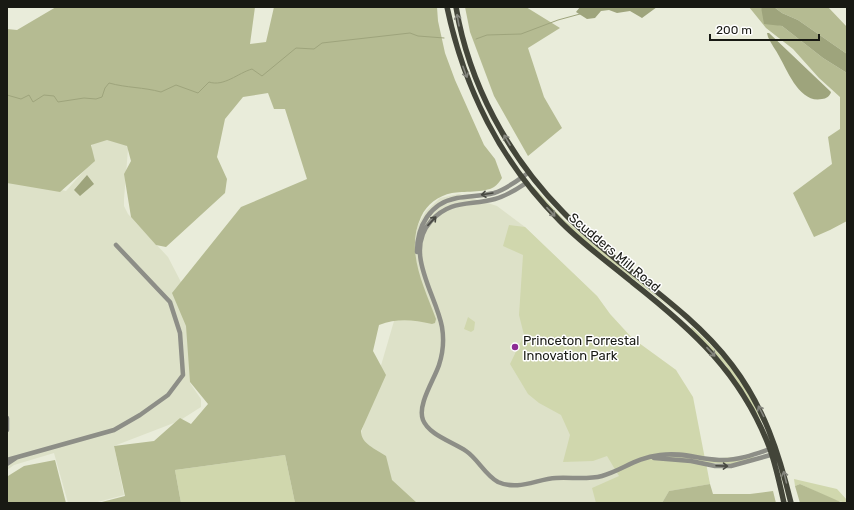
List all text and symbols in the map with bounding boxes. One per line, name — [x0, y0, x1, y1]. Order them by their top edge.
one-way arrow — [454, 14, 462, 27]
scale bar — [710, 16, 819, 42]
text: 200 m — [716, 23, 752, 37]
one-way arrow — [461, 65, 469, 77]
one-way arrow — [502, 134, 510, 146]
one-way arrow — [481, 190, 494, 198]
one-way arrow — [546, 207, 556, 217]
street label: Scudders Mill Road — [566, 210, 663, 295]
one-way arrow — [427, 216, 437, 226]
place label: Princeton Forrestal Innovation Park — [523, 333, 639, 363]
marker: Princeton Forrestal Innovation Park — [510, 342, 520, 352]
one-way arrow — [706, 347, 716, 357]
one-way arrow — [757, 405, 764, 417]
one-way arrow — [716, 463, 729, 470]
one-way arrow — [781, 470, 788, 483]

